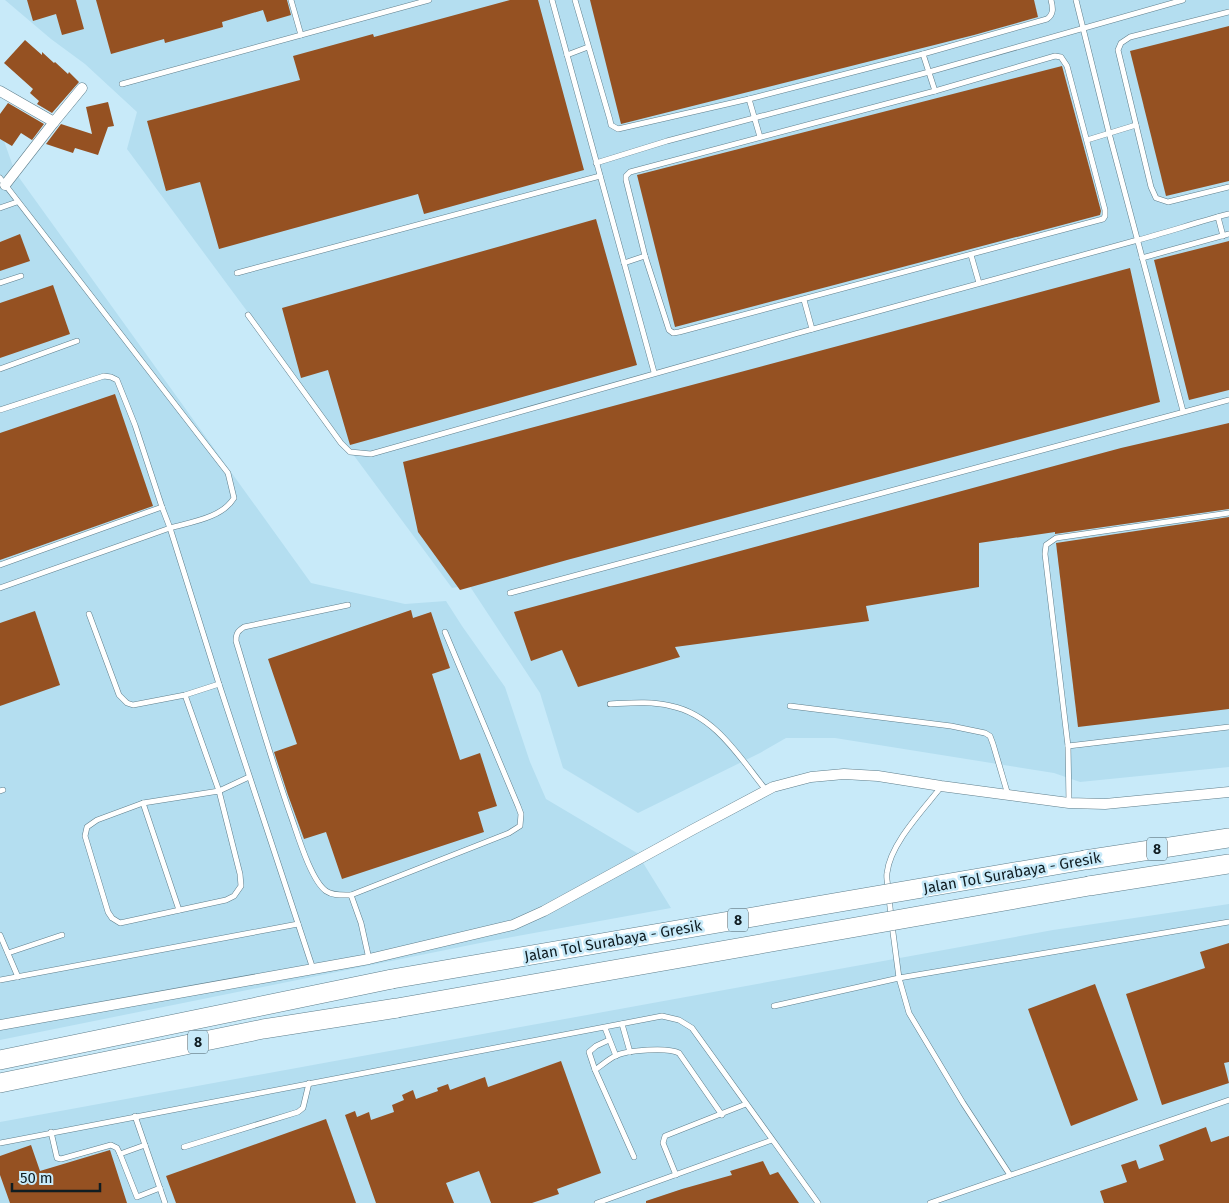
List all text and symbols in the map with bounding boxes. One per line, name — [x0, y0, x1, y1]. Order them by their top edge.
road number: 8 — [1147, 838, 1167, 861]
street label: Jalan Tol Surabaya - Gresik — [922, 848, 1103, 898]
road number: 8 — [728, 908, 748, 932]
street label: Jalan Tol Surabaya - Gresik — [523, 916, 704, 966]
road number: 8 — [188, 1030, 208, 1054]
scale bar — [12, 1160, 100, 1192]
text: 50 m — [20, 1169, 53, 1187]

